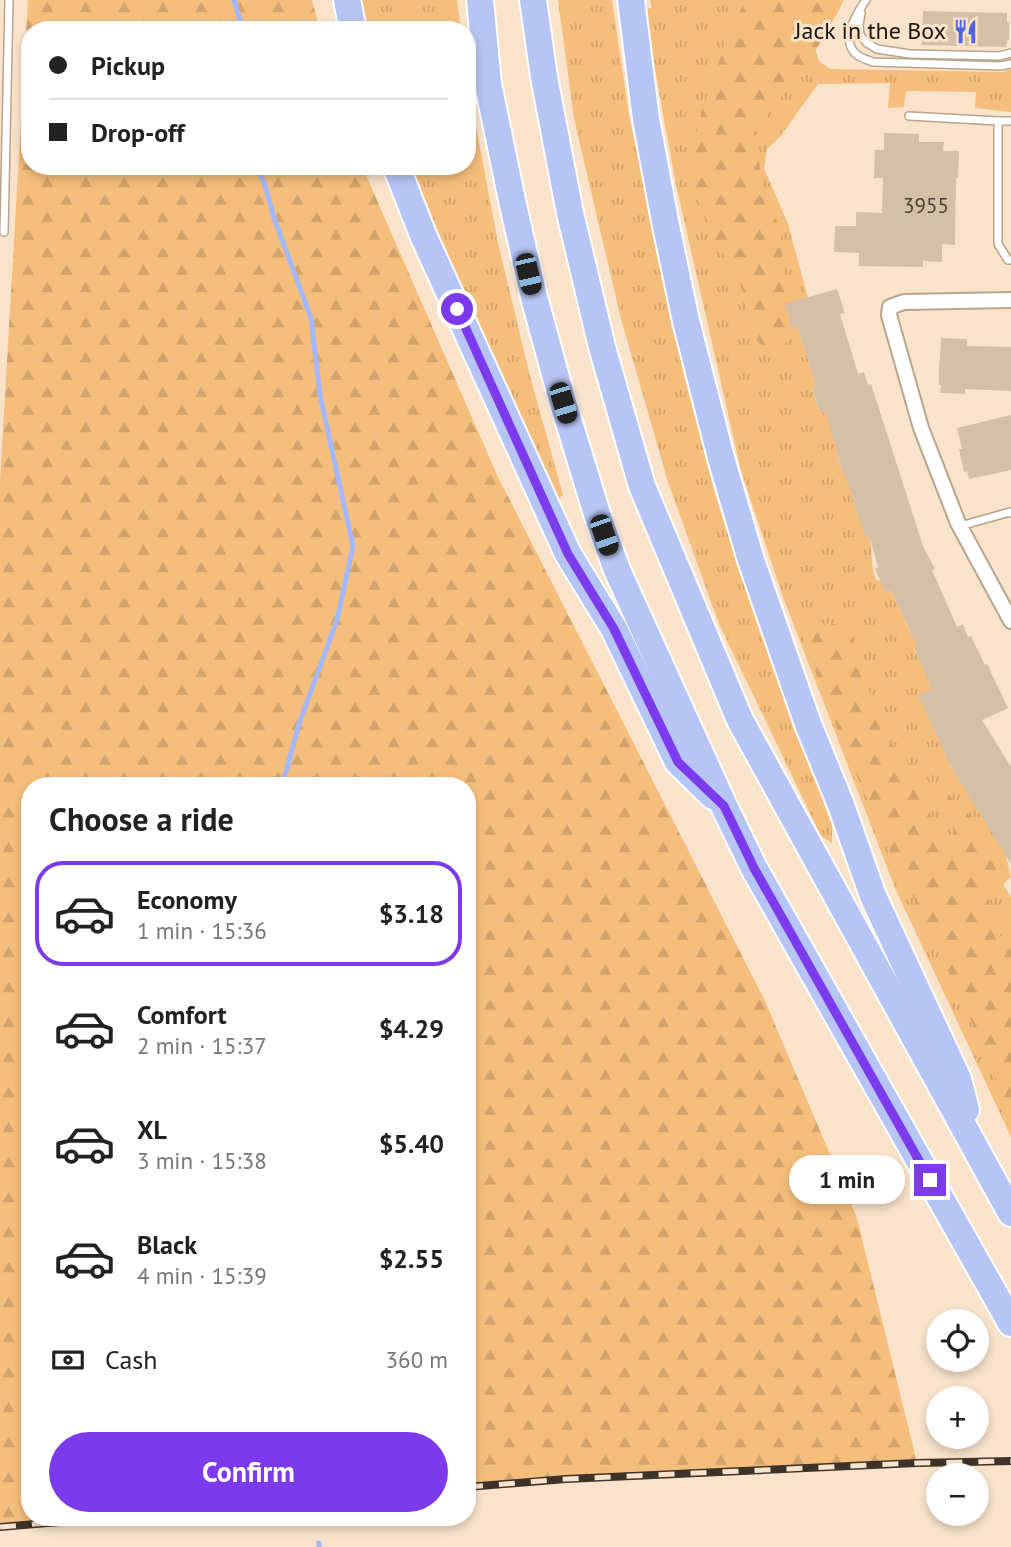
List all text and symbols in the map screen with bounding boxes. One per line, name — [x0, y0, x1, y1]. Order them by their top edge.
place label: Jack in the Box — [794, 15, 946, 46]
restaurant icon: Jack in the Box — [952, 17, 980, 45]
text: Pickup — [91, 49, 165, 82]
text: Drop-off — [91, 116, 185, 149]
house number: 3955 — [903, 192, 949, 219]
car — [514, 251, 543, 297]
route start — [441, 293, 473, 325]
car — [547, 380, 580, 426]
car — [588, 512, 621, 558]
text: Choose a ride — [49, 798, 234, 840]
icon: car — [53, 882, 116, 945]
text: Economy — [137, 883, 237, 916]
text: $3.18 — [379, 897, 444, 930]
text: 1 min · 15:36 — [137, 916, 267, 945]
icon: car — [53, 997, 116, 1060]
text: Comfort — [137, 998, 227, 1031]
text: $4.29 — [379, 1012, 444, 1045]
text: 2 min · 15:37 — [137, 1031, 267, 1060]
icon: car — [53, 1112, 116, 1175]
text: XL — [137, 1113, 167, 1146]
text: $5.40 — [379, 1127, 444, 1160]
text: 3 min · 15:38 — [137, 1146, 267, 1175]
callout: 1 min — [790, 1156, 906, 1204]
route end — [914, 1164, 946, 1196]
text: 1 min — [819, 1165, 875, 1194]
icon: car — [53, 1227, 116, 1290]
text: Black — [137, 1228, 197, 1261]
text: $2.55 — [379, 1242, 444, 1275]
text: 4 min · 15:39 — [137, 1261, 267, 1290]
map controls — [926, 1309, 989, 1526]
button: locate — [926, 1309, 989, 1372]
icon: cash — [49, 1341, 87, 1379]
text: Cash — [105, 1343, 157, 1376]
text: 360 m — [386, 1345, 448, 1374]
button: + — [926, 1386, 989, 1449]
button: Confirm — [49, 1432, 448, 1512]
button: − — [926, 1463, 989, 1526]

